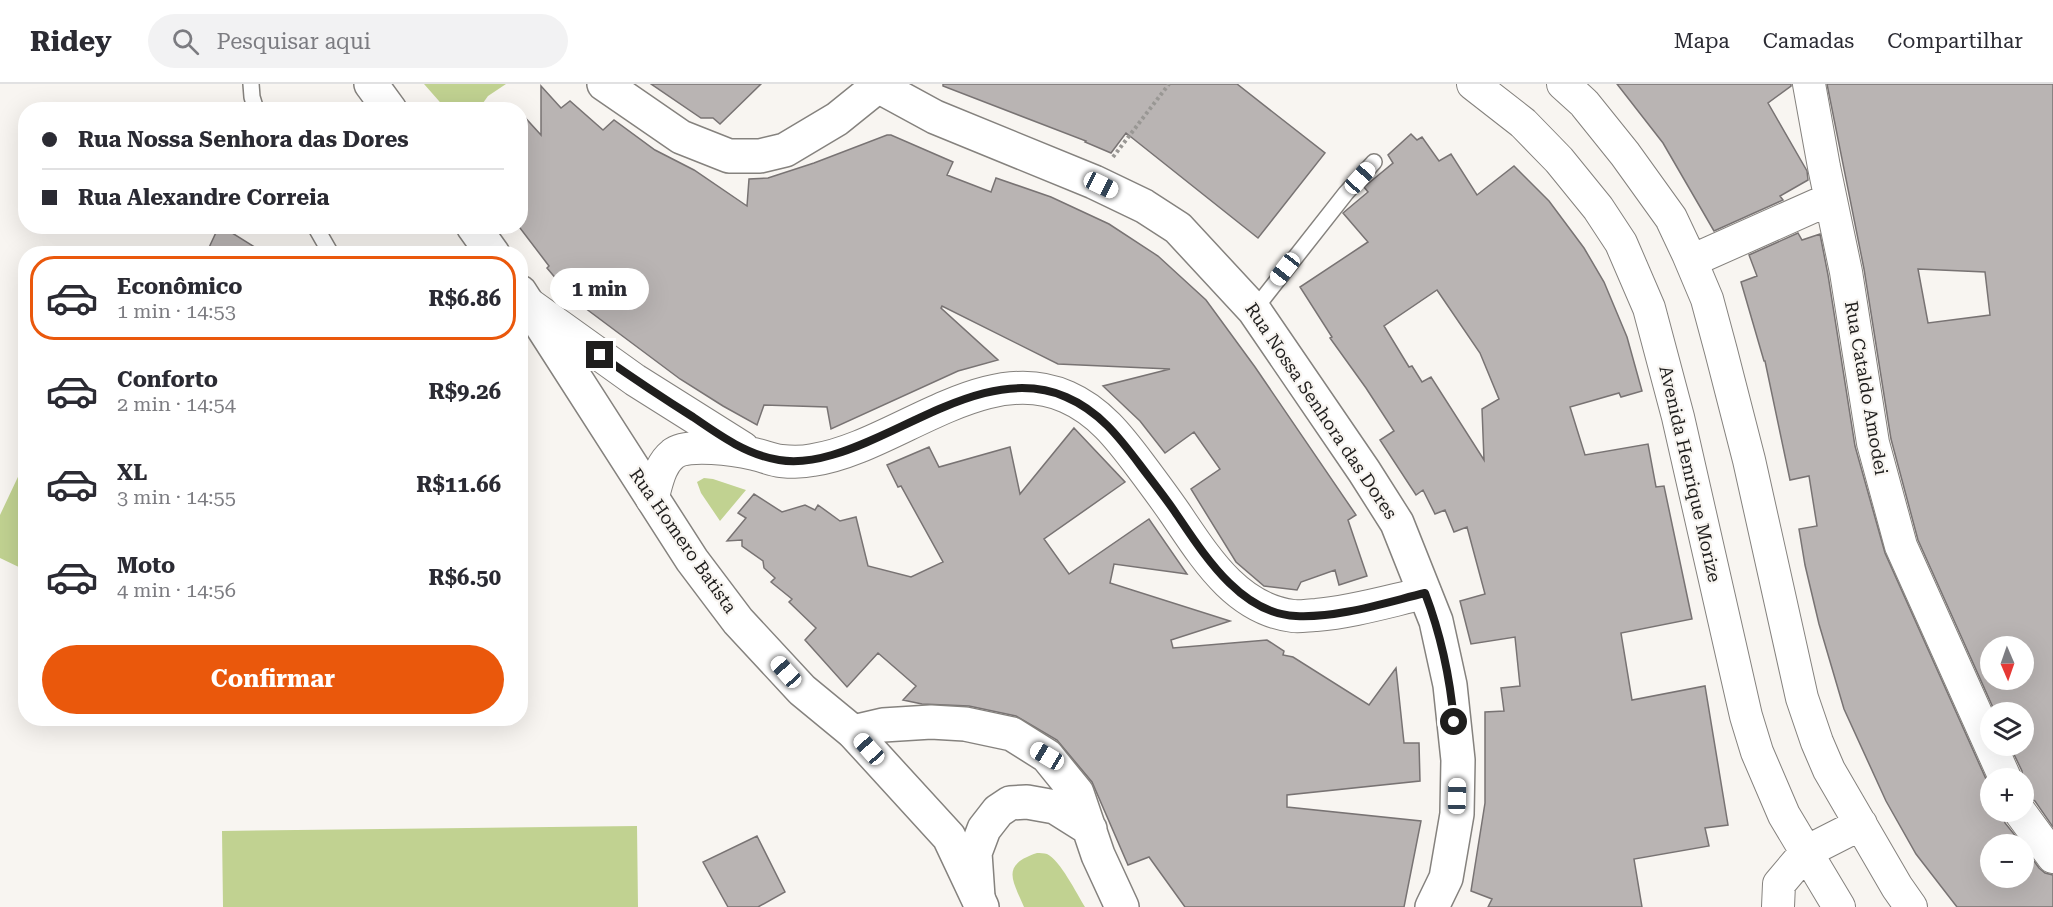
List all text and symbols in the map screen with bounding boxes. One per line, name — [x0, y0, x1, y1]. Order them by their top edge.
search box — [148, 14, 568, 68]
text: Ridey — [30, 25, 112, 58]
icon: search — [169, 25, 202, 58]
text: Pesquisar aqui — [217, 29, 371, 54]
text: Mapa — [1674, 29, 1730, 53]
text: Camadas — [1763, 29, 1854, 53]
text: Compartilhar — [1887, 29, 2023, 53]
text: Rua Nossa Senhora das Dores — [78, 127, 409, 152]
car — [1341, 159, 1379, 197]
car — [1081, 169, 1121, 201]
text: Rua Alexandre Correia — [78, 185, 329, 210]
car — [1267, 249, 1303, 289]
callout: 1 min — [550, 268, 650, 310]
icon: car — [45, 271, 99, 325]
text: Econômico — [117, 274, 243, 299]
text: 1 min — [572, 277, 627, 301]
text: R$6.86 — [428, 286, 501, 311]
text: 1 min · 14:53 — [117, 299, 236, 323]
street label: Rua Nossa Senhora das Dores — [1241, 299, 1402, 523]
street label: Rua Cataldo Amodei — [1841, 299, 1892, 477]
route end — [586, 341, 613, 368]
icon: car — [45, 364, 99, 418]
street label: Avenida Henrique Morize — [1655, 364, 1726, 584]
text: Conforto — [117, 367, 218, 392]
text: R$9.26 — [428, 379, 501, 404]
text: 2 min · 14:54 — [117, 392, 236, 416]
icon: car — [45, 457, 99, 511]
text: XL — [117, 460, 147, 485]
street label: Rua Homero Batista — [626, 464, 741, 617]
text: R$11.66 — [416, 472, 501, 497]
text: 3 min · 14:55 — [117, 485, 236, 509]
icon: car — [45, 550, 99, 604]
text: Moto — [117, 553, 175, 578]
text: R$6.50 — [428, 565, 501, 590]
text: 4 min · 14:56 — [117, 578, 236, 602]
north arrow — [1980, 636, 2034, 690]
map controls — [1980, 636, 2034, 888]
button: Confirmar — [42, 645, 504, 714]
car — [767, 653, 805, 691]
button: layers — [1980, 702, 2034, 756]
route start — [1440, 708, 1467, 735]
car — [850, 730, 888, 768]
car — [1027, 739, 1067, 773]
button: + — [1980, 768, 2034, 822]
car — [1448, 778, 1466, 814]
button: − — [1980, 834, 2034, 888]

